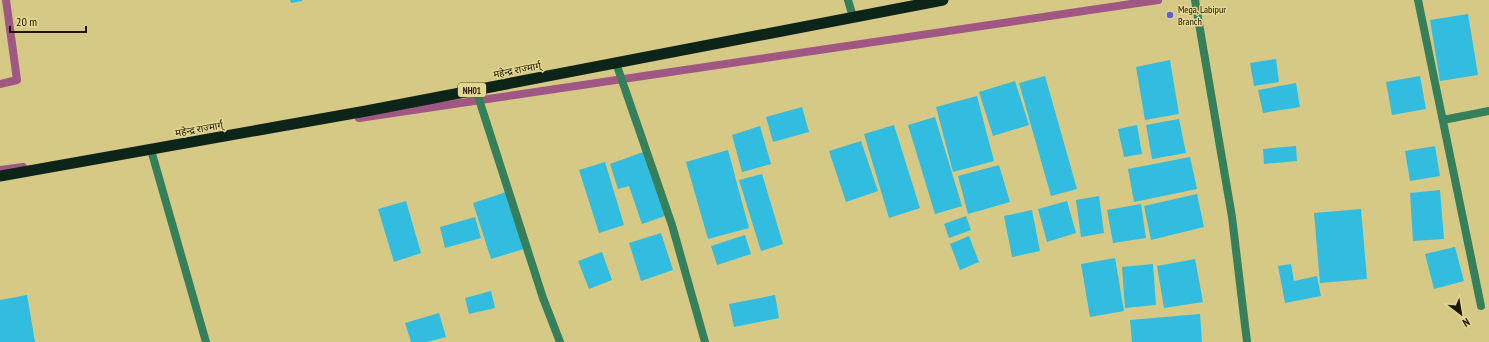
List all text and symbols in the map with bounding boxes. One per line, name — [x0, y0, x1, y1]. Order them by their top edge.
place label: Mega, Labipur Branch — [1178, 3, 1226, 28]
scale bar — [10, 8, 86, 34]
marker: Mega, Labipur Branch — [1165, 10, 1175, 20]
text: 20 m — [16, 14, 37, 29]
street label: महेन्द्र राज्मार्ग् — [492, 59, 544, 81]
road number: NH01 — [458, 83, 486, 97]
street label: महेन्द्र राज्मार्ग् — [174, 118, 226, 140]
north arrow — [1441, 294, 1481, 334]
text: N — [1460, 315, 1472, 330]

